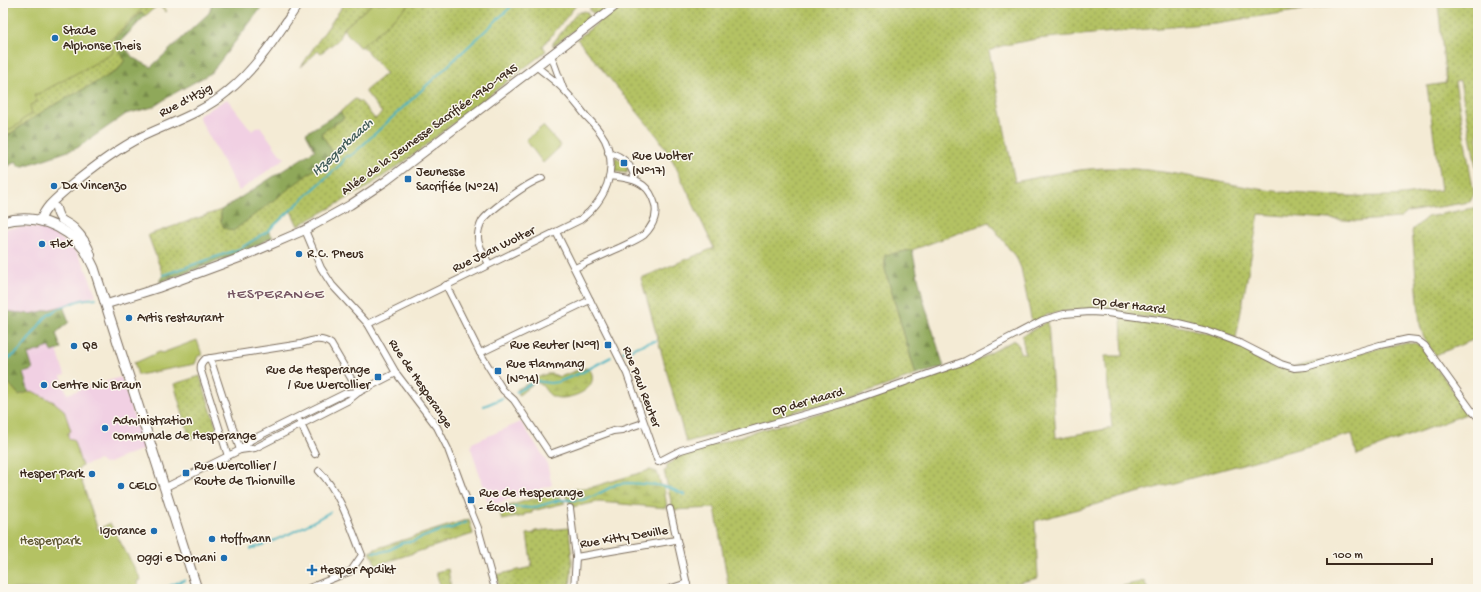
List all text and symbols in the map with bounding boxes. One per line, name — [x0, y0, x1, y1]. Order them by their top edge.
place label: Stade Alphonse Theis — [63, 24, 142, 54]
marker: Stade Alphonse Theis — [50, 33, 60, 43]
street label: Allée de la Jeunesse Sacrifiée 1940-1945 — [339, 61, 521, 199]
street label: Rue d'Itzig — [157, 81, 215, 121]
water label: Itzegerbaach — [309, 115, 378, 181]
place label: Rue Wolter (N°17) — [632, 149, 693, 179]
marker: Rue Wolter (N°17) — [619, 158, 629, 168]
place label: Jeunesse Sacrifiée (N°24) — [416, 165, 499, 195]
marker: Jeunesse Sacrifiée (N°24) — [403, 174, 413, 184]
place label: Da Vincenzo — [61, 179, 127, 194]
marker: Da Vincenzo — [49, 181, 59, 191]
street label: Rue Jean Wolter — [450, 223, 539, 276]
place label: Flex — [49, 237, 73, 252]
marker: Flex — [37, 239, 47, 249]
place label: R.C. Pneus — [307, 247, 364, 262]
marker: R.C. Pneus — [294, 249, 304, 259]
district label: HESPERANGE — [227, 286, 325, 304]
street label: Op der Haard — [1092, 294, 1168, 318]
place label: Artis restaurant — [137, 311, 225, 326]
marker: Artis restaurant — [124, 313, 134, 323]
street label: Rue de Hesperange — [385, 337, 456, 432]
place label: Rue Reuter (N°9) — [510, 338, 600, 353]
place label: Q8 — [82, 339, 98, 354]
marker: Rue Reuter (N°9) — [603, 340, 613, 350]
marker: Q8 — [69, 341, 79, 351]
street label: Rue Paul Reuter — [619, 344, 664, 431]
place label: Rue Flammang (N°14) — [506, 357, 585, 387]
place label: Rue de Hesperange / Rue Wercollier — [266, 363, 371, 393]
marker: Rue Flammang (N°14) — [493, 366, 503, 376]
marker: Rue de Hesperange / Rue Wercollier — [373, 372, 383, 382]
place label: Centre Nic Braun — [52, 378, 142, 393]
marker: Centre Nic Braun — [39, 380, 49, 390]
street label: Op der Haard — [771, 384, 847, 419]
place label: Administration communale de Hesperange — [113, 414, 257, 444]
marker: Administration communale de Hesperange — [100, 423, 110, 433]
place label: Rue Wercollier / Route de Thionville — [194, 459, 295, 489]
place label: Hesper Park — [20, 467, 85, 482]
marker: Rue Wercollier / Route de Thionville — [181, 468, 191, 478]
marker: Hesper Park — [87, 469, 97, 479]
place label: CELO — [129, 479, 157, 494]
marker: CELO — [116, 481, 126, 491]
place label: Rue de Hesperange - École — [479, 486, 584, 516]
marker: Rue de Hesperange - École — [466, 495, 476, 505]
place label: Igorance — [100, 524, 146, 539]
street label: Rue Kitty Deville — [579, 524, 669, 552]
marker: Igorance — [149, 526, 159, 536]
place label: Hoffmann — [220, 532, 272, 547]
park label: Hesperpark — [20, 534, 82, 549]
marker: Hoffmann — [207, 534, 217, 544]
scale bar — [1327, 540, 1432, 566]
text: 100 m — [1332, 549, 1363, 563]
place label: Oggi e Domani — [137, 551, 216, 566]
marker: Oggi e Domani — [219, 553, 229, 563]
place label: Hesper Apdikt — [320, 563, 397, 578]
marker: Hesper Apdikt — [307, 565, 317, 575]

